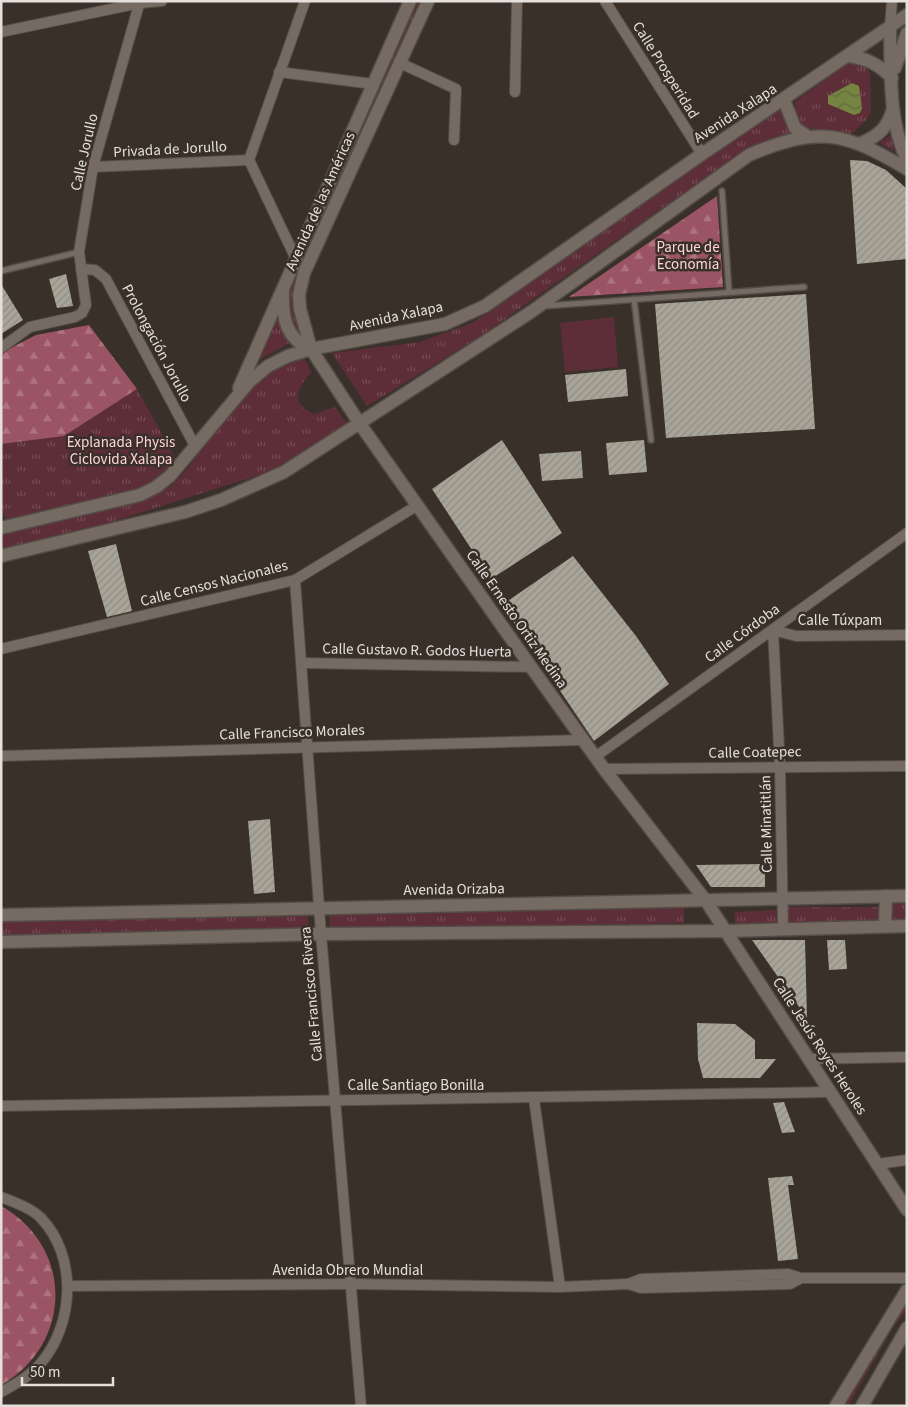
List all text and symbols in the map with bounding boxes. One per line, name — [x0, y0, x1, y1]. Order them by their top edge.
street label: Calle Prosperidad — [627, 18, 704, 123]
street label: Avenida Xalapa — [690, 79, 781, 148]
street label: Calle Jorullo — [65, 111, 104, 193]
street label: Avenida de las Américas — [280, 128, 361, 274]
street label: Privada de Jorullo — [113, 136, 227, 163]
park label: Parque de Economía — [656, 237, 720, 275]
street label: Prolongación Jorullo — [117, 280, 197, 406]
street label: Avenida Xalapa — [347, 296, 445, 337]
park label: Explanada Physis Ciclovida Xalapa — [67, 432, 175, 470]
street label: Calle Ernesto Ortiz Medina — [461, 546, 572, 693]
street label: Calle Censos Nacionales — [138, 555, 290, 612]
street label: Calle Córdoba — [700, 599, 784, 668]
street label: Calle Túxpam — [798, 610, 882, 631]
street label: Calle Gustavo R. Godos Huerta — [322, 638, 512, 663]
street label: Calle Francisco Morales — [219, 719, 365, 746]
street label: Calle Coatepec — [708, 741, 802, 764]
street label: Calle Minatitlán — [755, 775, 778, 873]
street label: Avenida Orizaba — [403, 878, 505, 901]
street label: Calle Francisco Rivera — [295, 926, 328, 1062]
street label: Calle Jesús Reyes Heroles — [767, 973, 872, 1119]
street label: Calle Santiago Bonilla — [348, 1075, 484, 1096]
street label: Avenida Obrero Mundial — [273, 1260, 424, 1281]
scale bar — [22, 1354, 114, 1386]
text: 50 m — [30, 1362, 60, 1383]

